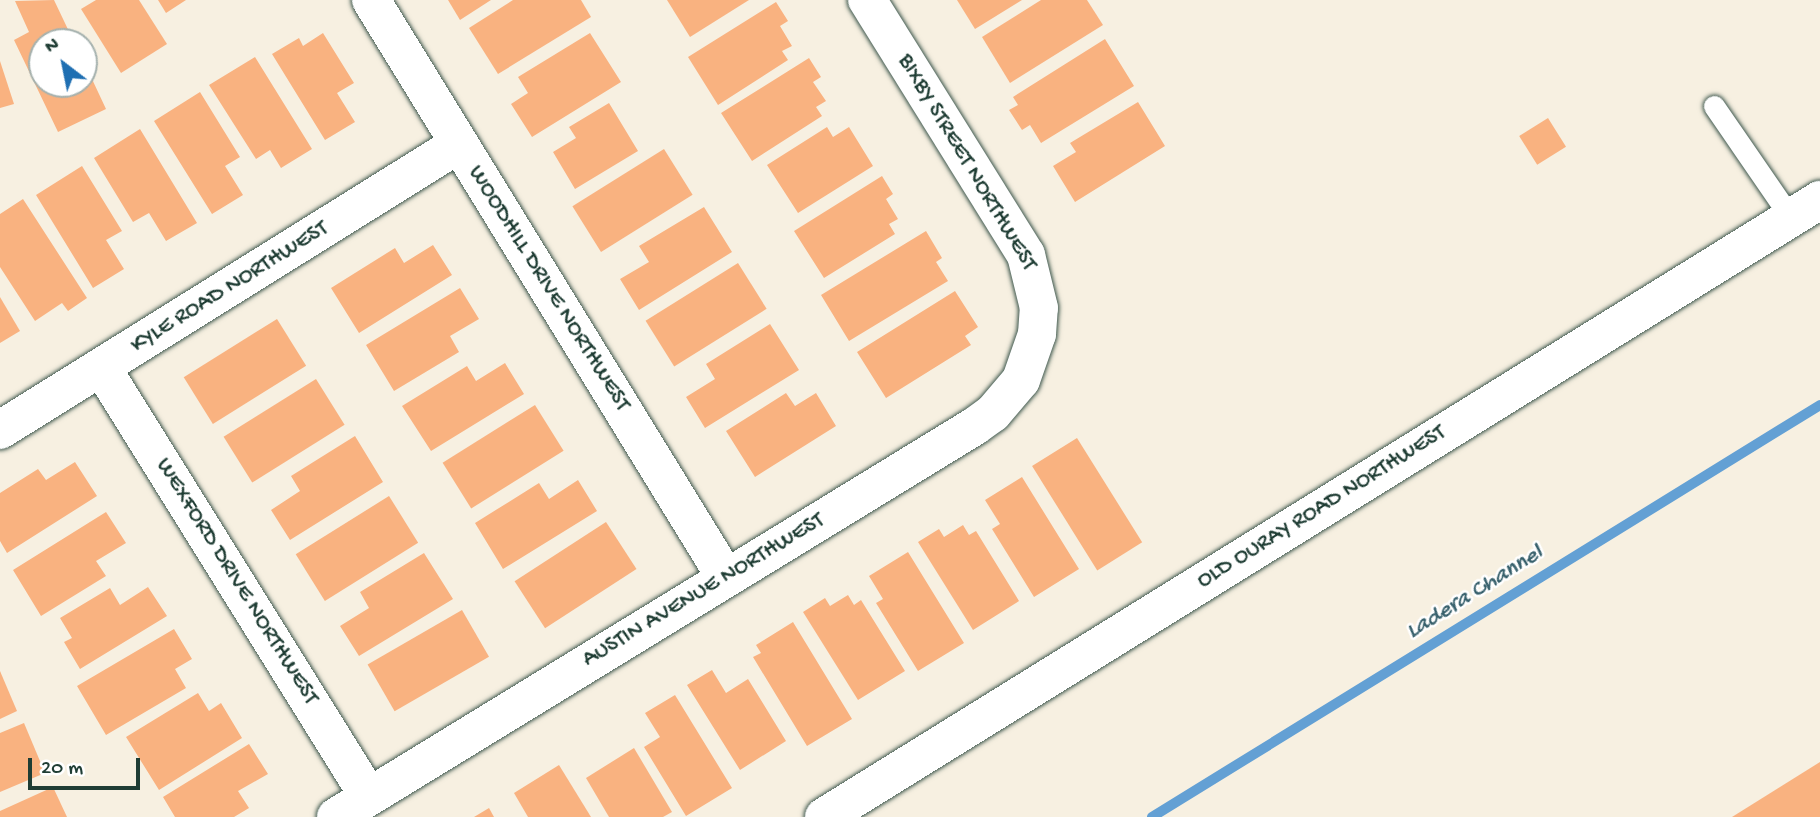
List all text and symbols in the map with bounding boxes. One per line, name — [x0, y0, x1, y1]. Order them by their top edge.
north arrow — [28, 28, 98, 98]
text: N — [41, 33, 64, 60]
street label: BIXBY STREET NORTHWEST — [890, 50, 1042, 276]
street label: WOODHILL DRIVE NORTHWEST — [461, 161, 635, 417]
street label: KYLE ROAD NORTHWEST — [126, 216, 334, 360]
street label: OLD OURAY ROAD NORTHWEST — [1193, 420, 1451, 596]
street label: WEXFORD DRIVE NORTHWEST — [149, 454, 323, 710]
street label: AUSTIN AVENUE NORTHWEST — [578, 508, 830, 674]
water label: Ladera Channel — [1401, 540, 1549, 646]
scale bar — [32, 744, 144, 788]
text: 20 m — [41, 757, 83, 782]

